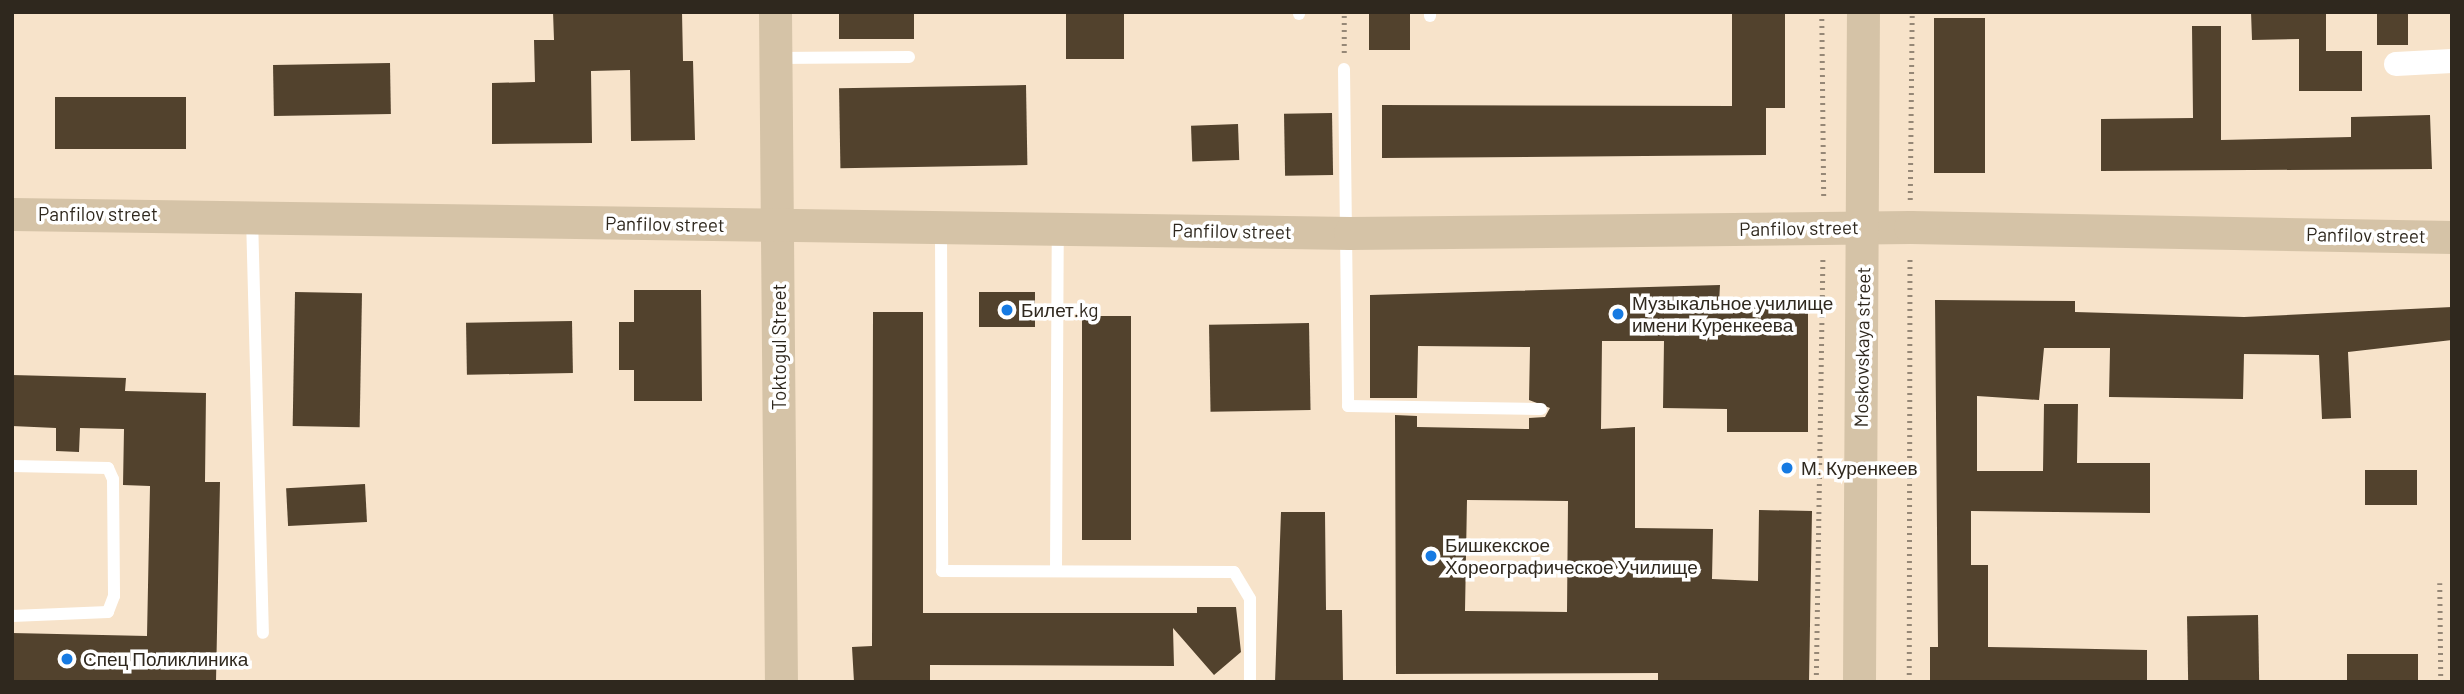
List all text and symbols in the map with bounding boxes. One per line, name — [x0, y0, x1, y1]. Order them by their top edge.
street label: Panfilov street — [38, 203, 158, 225]
street label: Panfilov street — [605, 212, 725, 236]
street label: Panfilov street — [1739, 216, 1859, 240]
street label: Panfilov street — [1172, 219, 1292, 243]
street label: Panfilov street — [2306, 223, 2426, 247]
street label: Moskovskaya street — [1849, 266, 1875, 428]
street label: Toktogul Street — [768, 284, 790, 410]
place label: Музыкальное училище имени Куренкеева — [1632, 292, 1833, 336]
place label: Билет.kg — [1021, 299, 1099, 321]
marker: Билет.kg — [999, 302, 1015, 318]
marker: Музыкальное училище имени Куренкеева — [1610, 306, 1626, 322]
place label: М. Куренкеев — [1801, 457, 1918, 479]
marker: М. Куренкеев — [1779, 460, 1795, 476]
place label: Бишкекское Хореографическое Училище — [1445, 534, 1698, 578]
marker: Бишкекское Хореографическое Училище — [1423, 548, 1439, 564]
place label: Спец Поликлиника — [83, 648, 248, 670]
marker: Спец Поликлиника — [57, 649, 77, 669]

